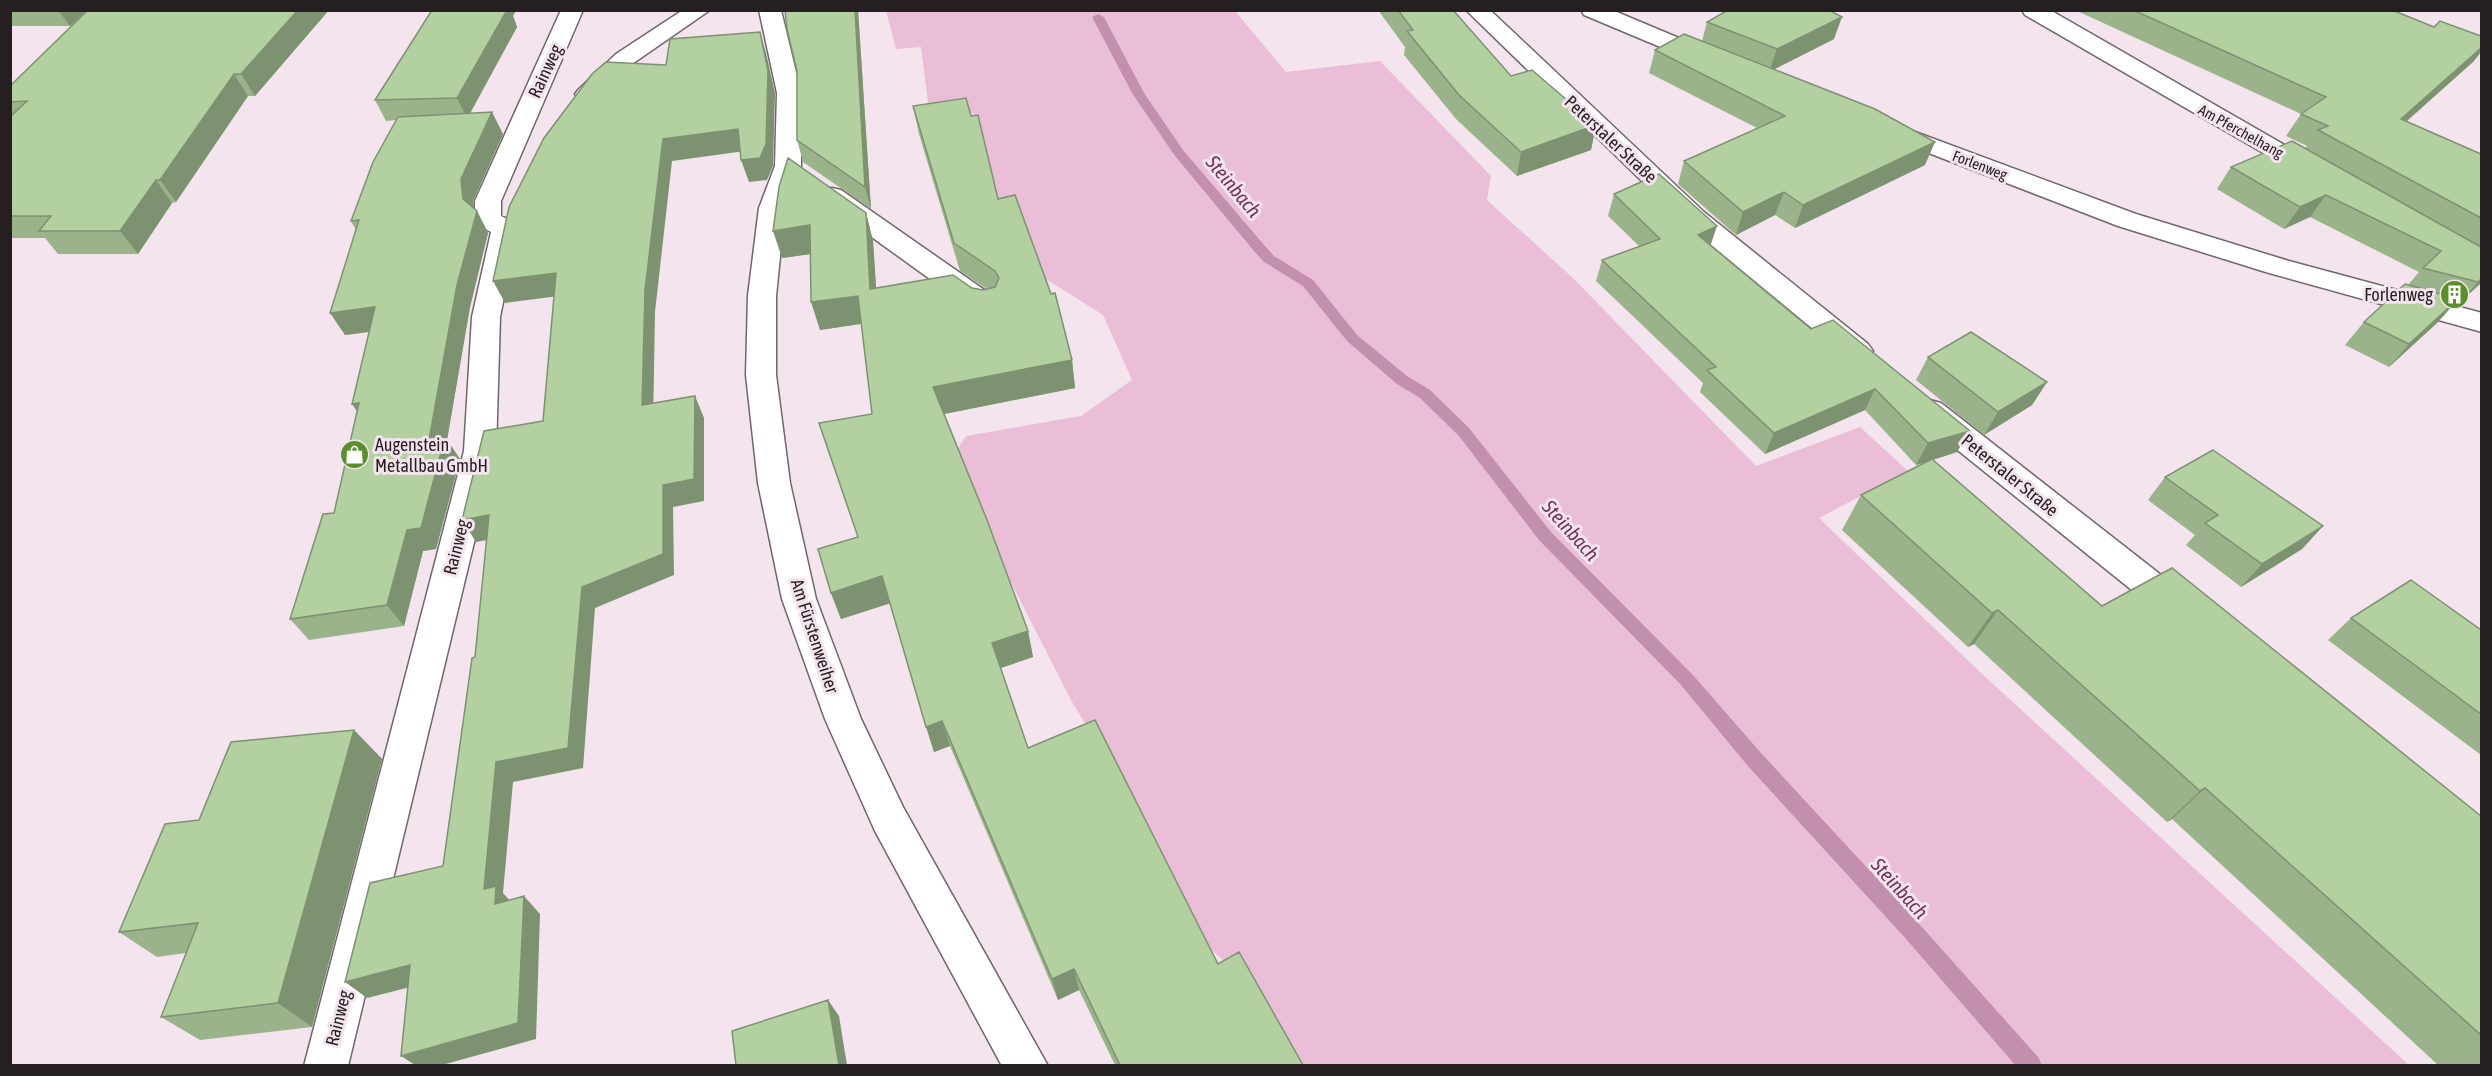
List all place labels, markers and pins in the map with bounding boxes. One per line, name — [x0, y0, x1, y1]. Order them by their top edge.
building icon: Forlenweg — [2438, 278, 2470, 310]
place label: Forlenweg — [2364, 284, 2433, 305]
place label: Augenstein Metallbau GmbH — [375, 434, 488, 476]
shop icon: Augenstein Metallbau GmbH — [338, 438, 370, 470]

